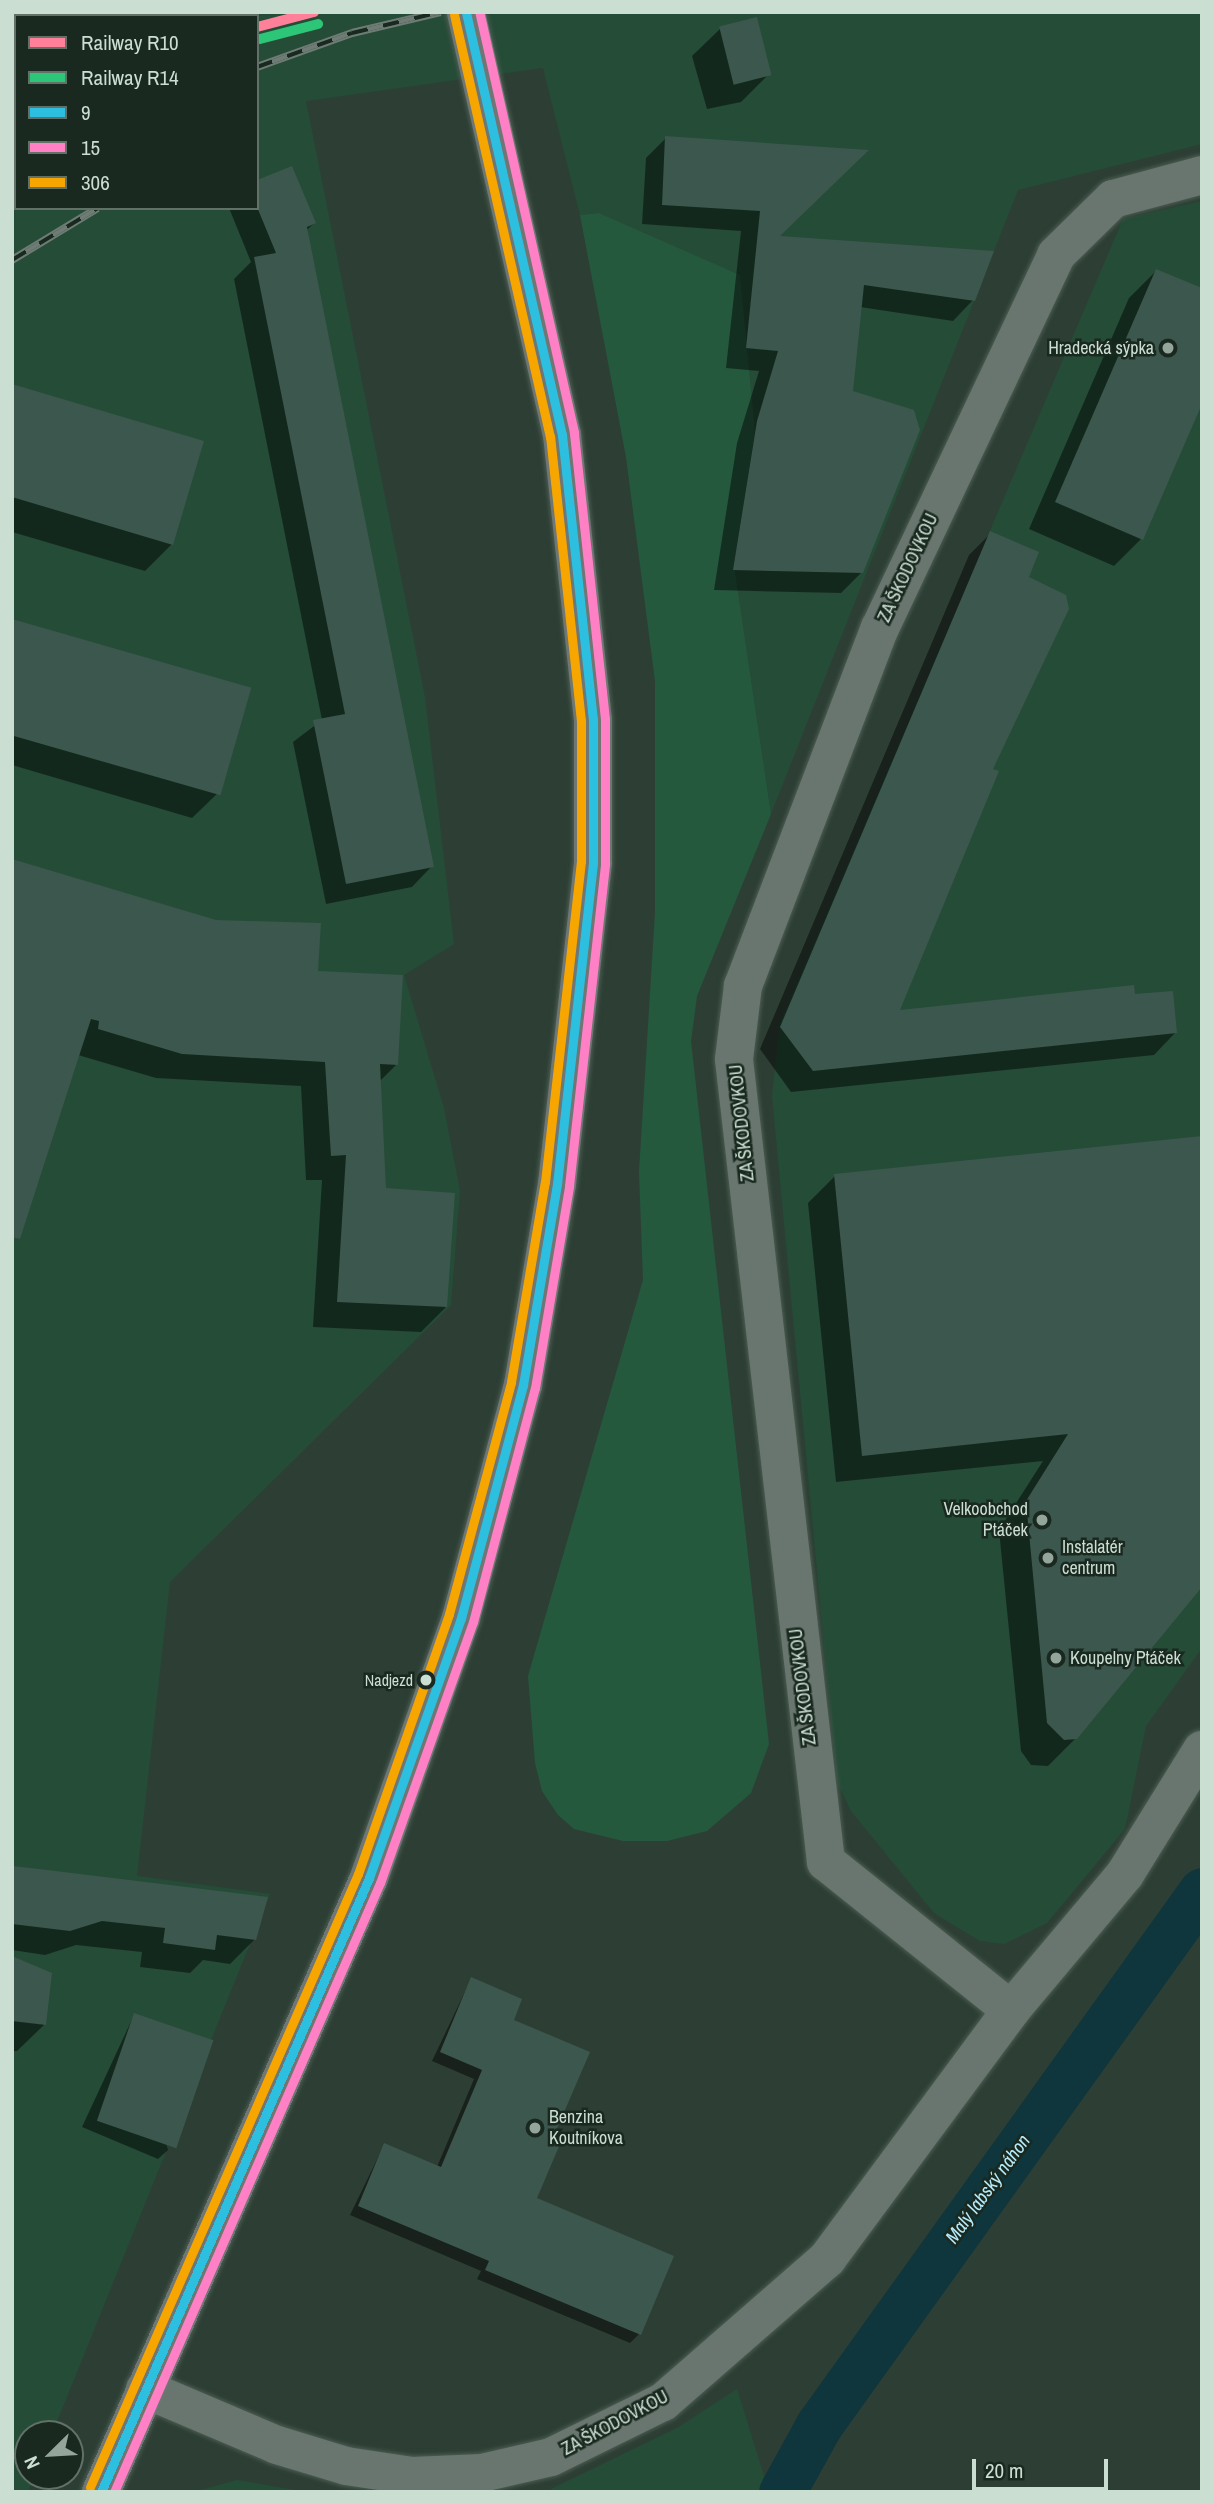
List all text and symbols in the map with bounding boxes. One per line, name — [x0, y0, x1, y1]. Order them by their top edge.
legend — [14, 14, 259, 210]
text: Railway R10 — [81, 28, 179, 57]
text: Railway R14 — [81, 63, 179, 92]
text: 9 — [81, 98, 91, 127]
text: 15 — [81, 133, 100, 162]
text: 306 — [81, 168, 110, 197]
place label: Hradecká sýpka — [1048, 337, 1154, 359]
marker: Hradecká sýpka — [1160, 340, 1176, 356]
street label: ZA ŠKODOVKOU — [873, 510, 943, 626]
street label: ZA ŠKODOVKOU — [725, 1063, 759, 1183]
place label: Velkoobchod Ptáček — [943, 1499, 1028, 1542]
marker: Velkoobchod Ptáček — [1034, 1512, 1050, 1528]
place label: Instalatér centrum — [1062, 1537, 1123, 1580]
marker: Instalatér centrum — [1040, 1550, 1056, 1566]
street label: ZA ŠKODOVKOU — [785, 1627, 821, 1747]
place label: Koupelny Ptáček — [1070, 1647, 1181, 1669]
marker: Koupelny Ptáček — [1048, 1650, 1064, 1666]
place label: Nadjezd — [365, 1670, 413, 1690]
marker: Nadjezd — [419, 1673, 433, 1687]
place label: Benzina Koutníkova — [549, 2107, 623, 2150]
marker: Benzina Koutníkova — [527, 2120, 543, 2136]
water label: Malý labský náhon — [941, 2130, 1035, 2248]
street label: ZA ŠKODOVKOU — [558, 2386, 672, 2460]
north arrow — [14, 2420, 84, 2490]
scale bar — [976, 2444, 1112, 2488]
text: N — [17, 2452, 46, 2473]
text: 20 m — [985, 2456, 1023, 2485]

